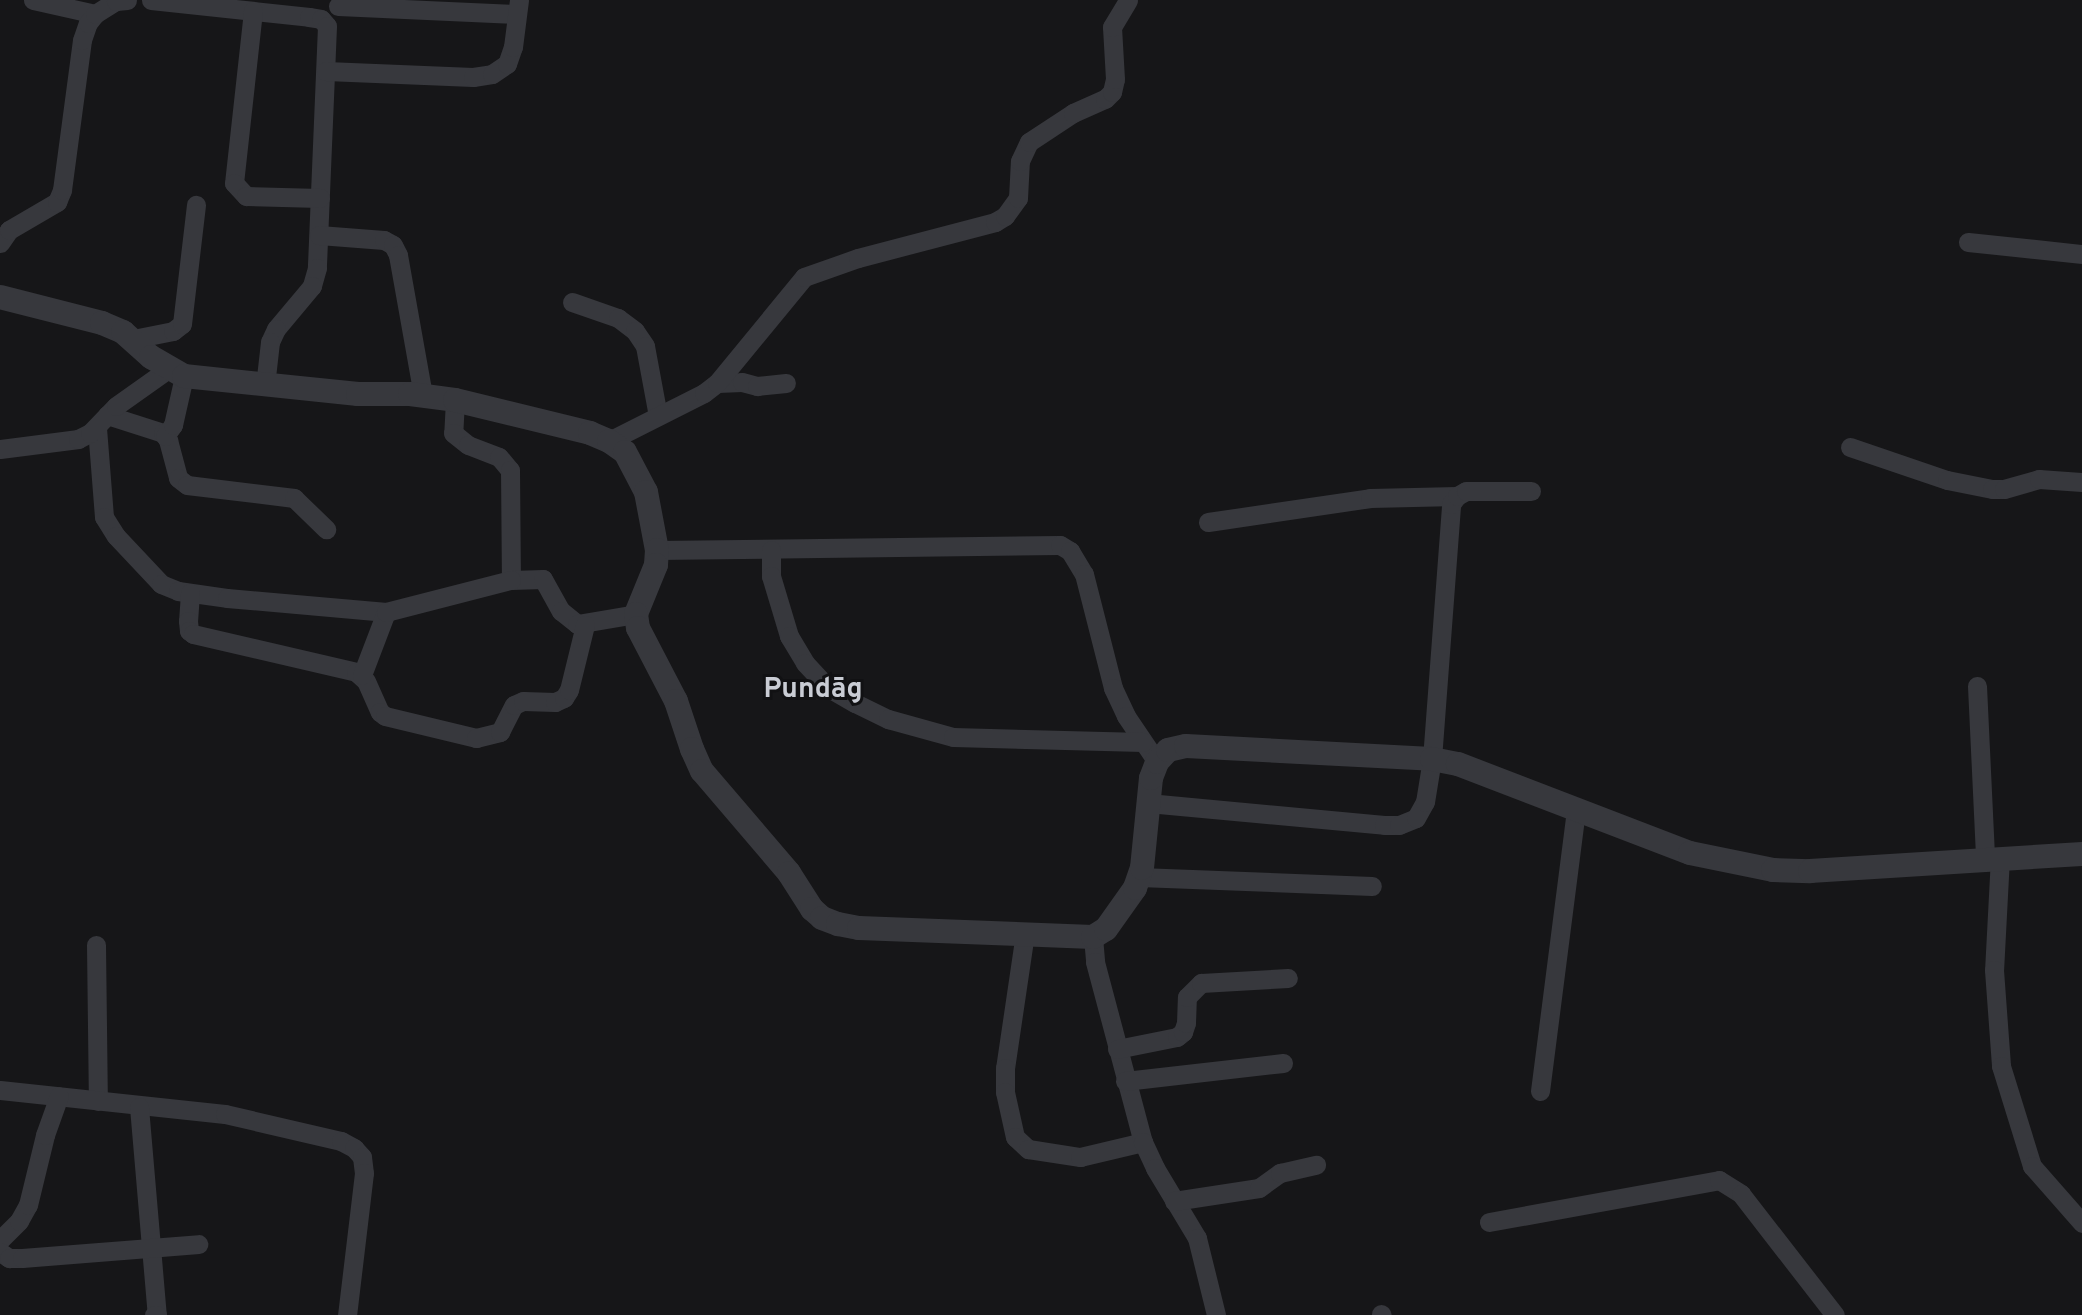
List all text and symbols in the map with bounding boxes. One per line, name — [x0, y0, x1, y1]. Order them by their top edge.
district label: Pundāg — [763, 673, 863, 707]

